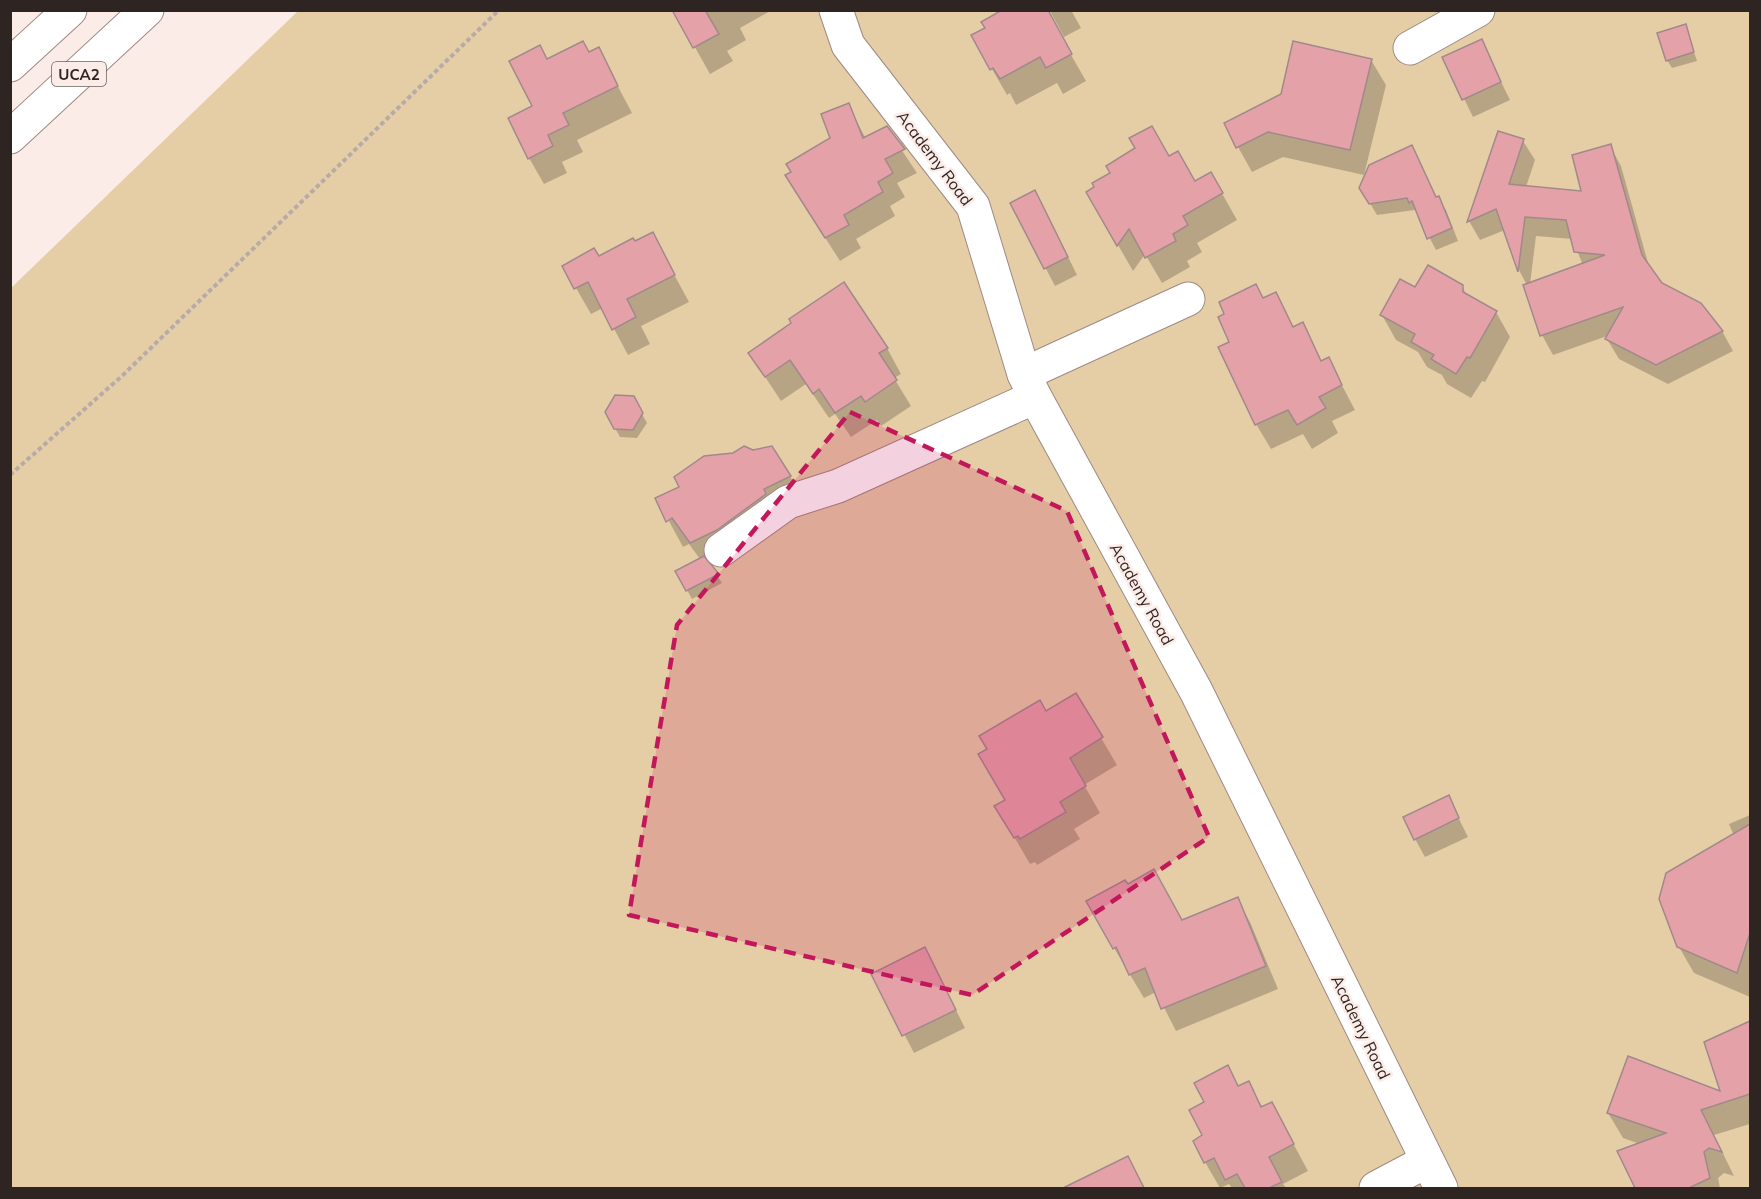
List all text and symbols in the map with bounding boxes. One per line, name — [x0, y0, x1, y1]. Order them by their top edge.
road number: UCA2 — [52, 62, 106, 86]
street label: Academy Road — [893, 107, 977, 209]
street label: Academy Road — [1106, 540, 1178, 648]
street label: Academy Road — [1327, 972, 1395, 1082]

